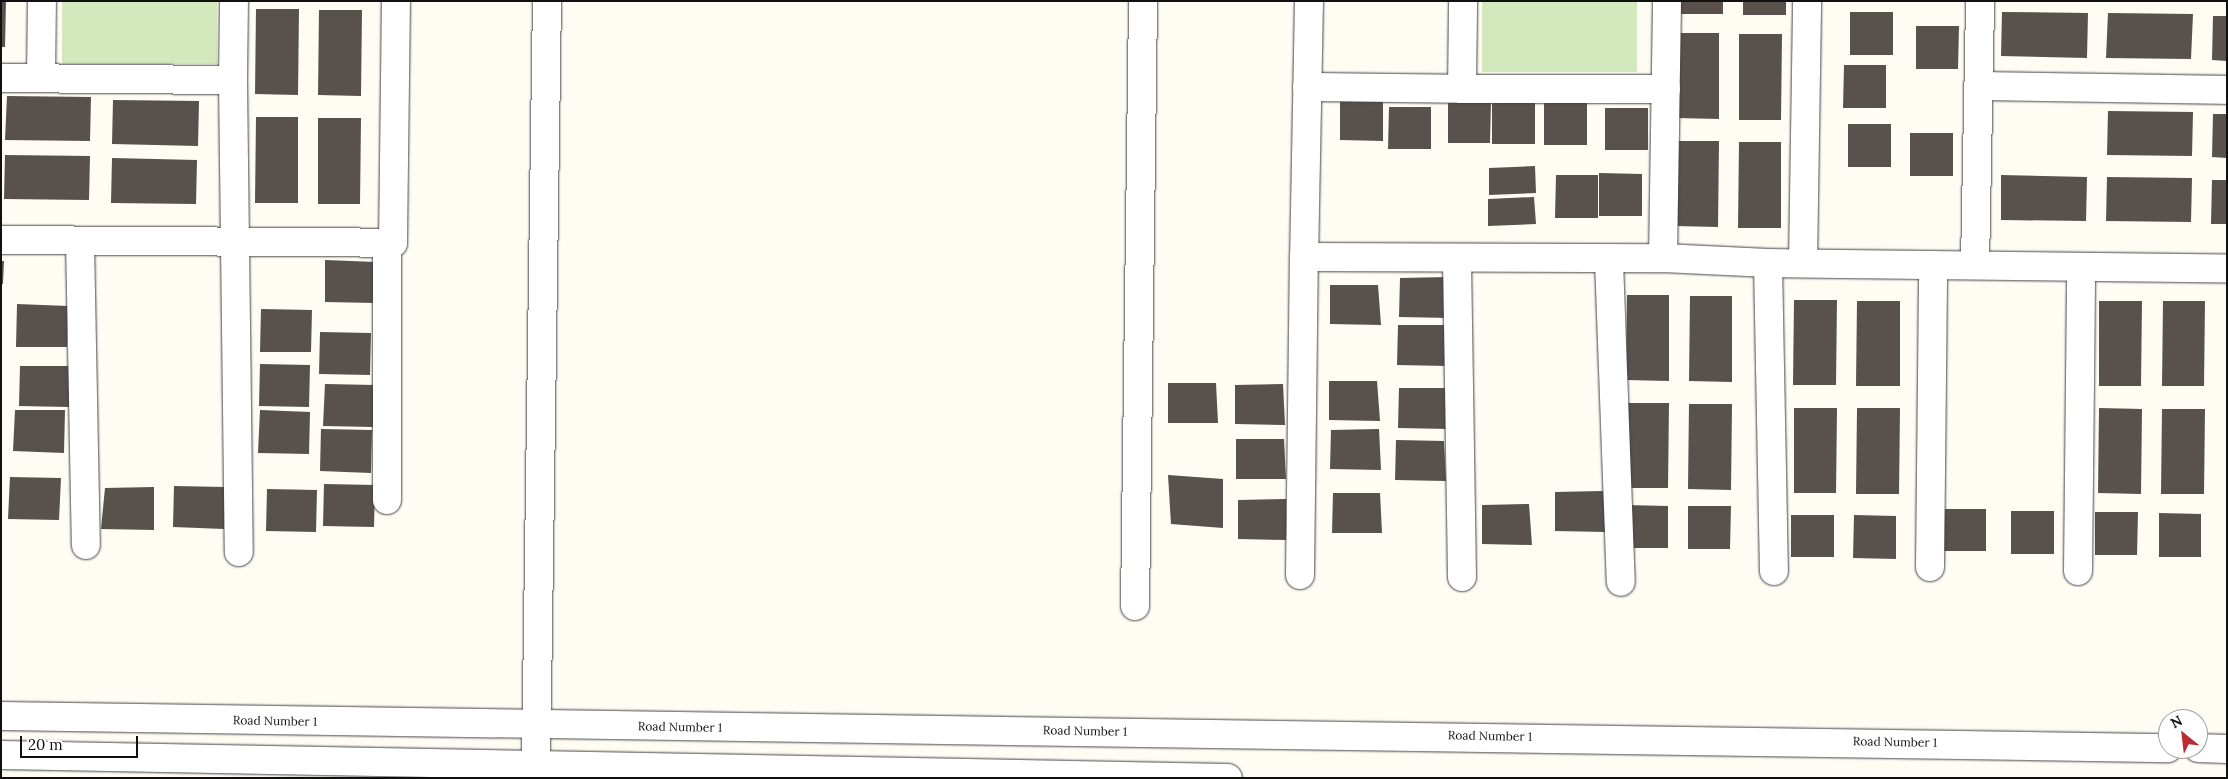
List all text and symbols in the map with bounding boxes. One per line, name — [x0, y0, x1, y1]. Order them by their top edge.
north arrow — [2158, 709, 2208, 759]
text: N — [2167, 711, 2185, 732]
street label: Road Number 1 — [233, 713, 317, 729]
street label: Road Number 1 — [638, 719, 722, 735]
street label: Road Number 1 — [1043, 723, 1127, 739]
scale bar — [22, 726, 140, 758]
street label: Road Number 1 — [1448, 728, 1532, 744]
street label: Road Number 1 — [1853, 734, 1937, 750]
text: 20 m — [28, 735, 63, 754]

